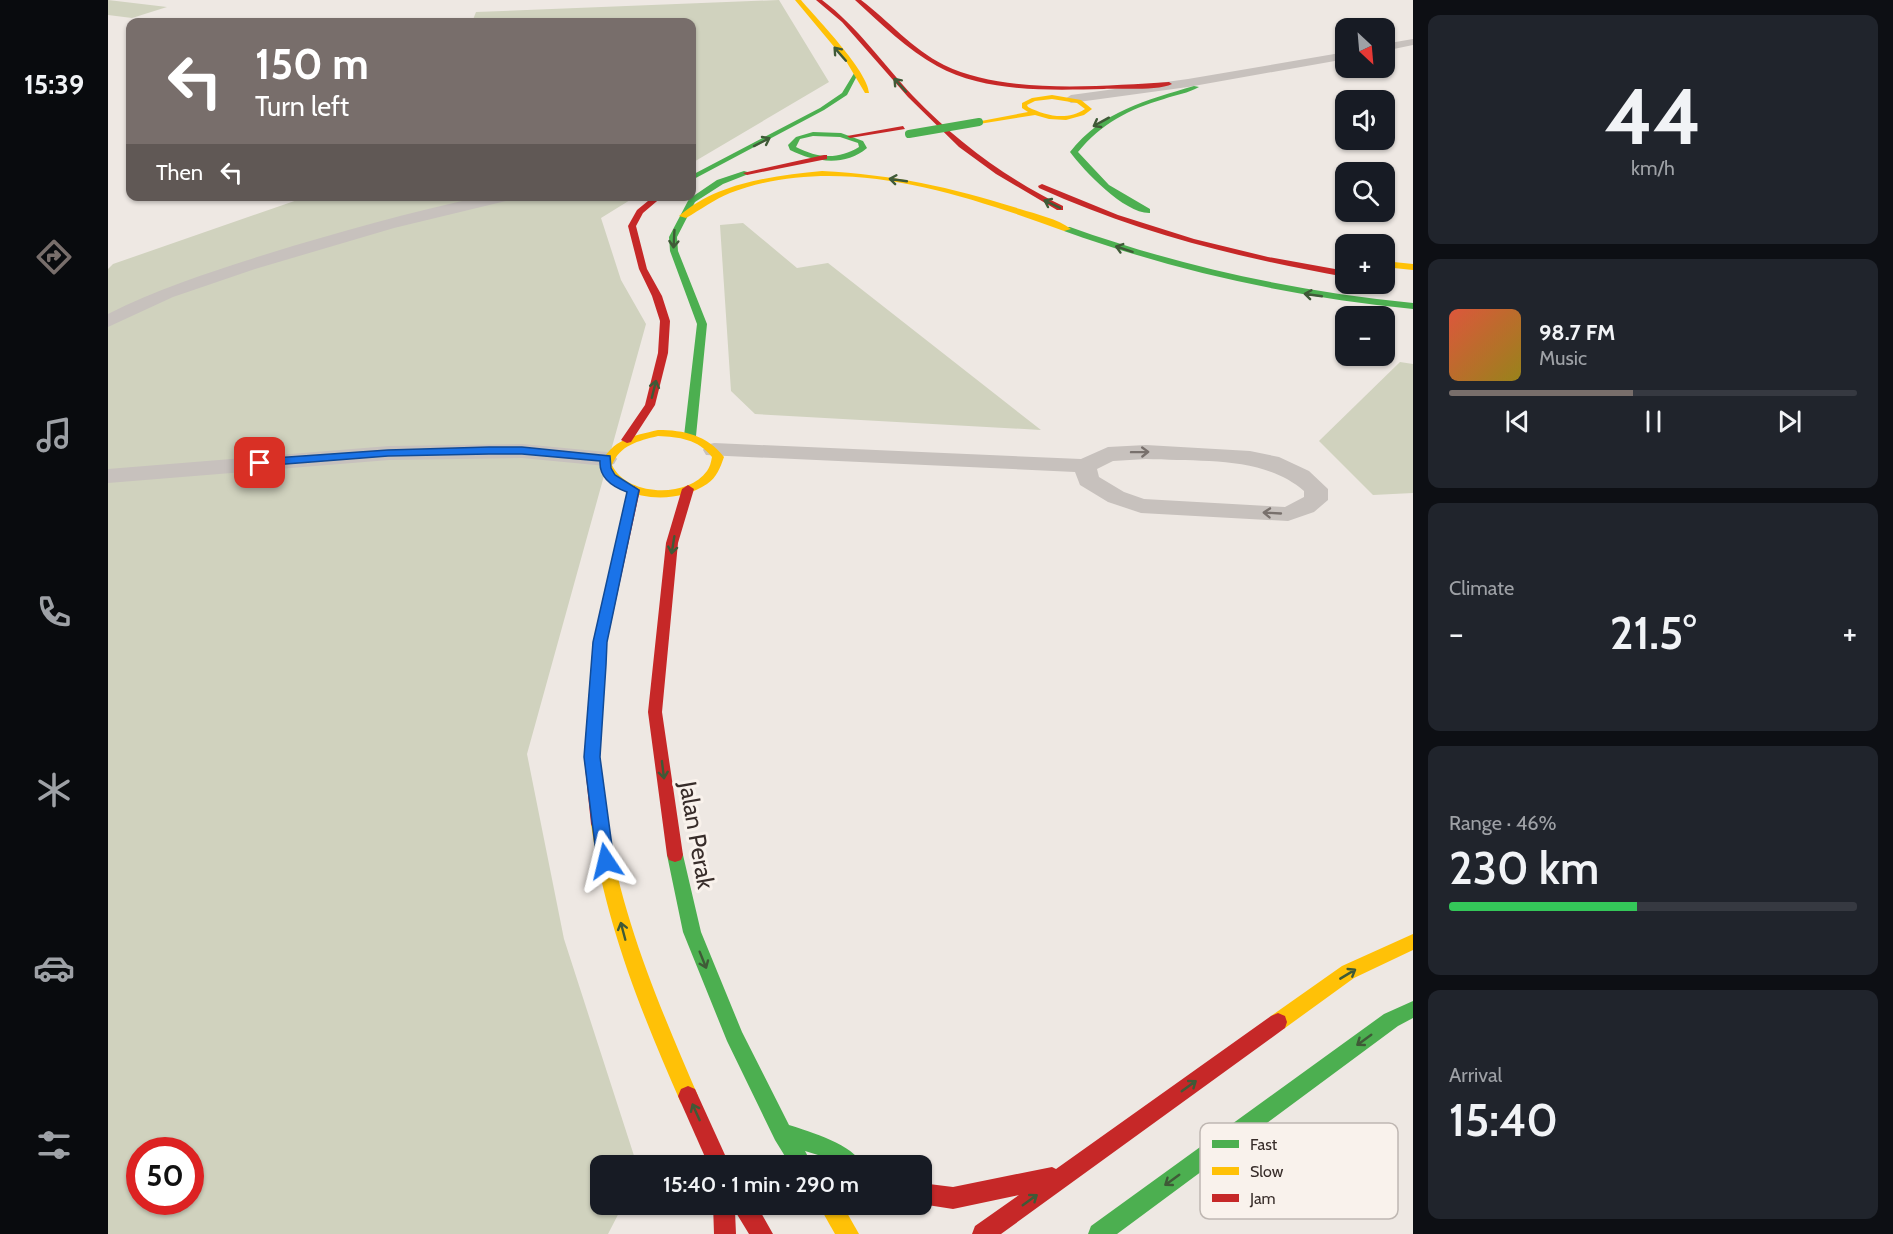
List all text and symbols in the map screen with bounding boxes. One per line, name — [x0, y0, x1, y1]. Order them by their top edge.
north arrow — [1335, 18, 1395, 78]
map controls — [1335, 18, 1395, 366]
text: 150 m — [255, 38, 369, 90]
icon: left — [156, 42, 234, 120]
one-way arrow — [833, 47, 847, 62]
text: 15:39 — [24, 68, 84, 101]
text: 44 — [1605, 69, 1701, 164]
one-way arrow — [893, 78, 907, 93]
text: Turn left — [255, 90, 349, 123]
button: sound — [1335, 90, 1395, 150]
one-way arrow — [1093, 116, 1110, 128]
one-way arrow — [753, 136, 771, 147]
icon: left — [215, 156, 248, 189]
text: km/h — [1631, 156, 1675, 180]
text: Then — [156, 159, 203, 186]
button: search — [1335, 162, 1395, 222]
one-way arrow — [888, 174, 908, 185]
one-way arrow — [1044, 198, 1062, 210]
one-way arrow — [668, 229, 679, 248]
button: + — [1335, 234, 1395, 294]
icon: directions — [33, 236, 75, 278]
one-way arrow — [1115, 242, 1134, 253]
one-way arrow — [1304, 290, 1324, 301]
button: − — [1335, 306, 1395, 366]
text: 98.7 FM — [1539, 319, 1615, 346]
text: Music — [1539, 346, 1587, 370]
one-way arrow — [649, 380, 661, 399]
icon: previous — [1501, 405, 1534, 438]
icon: pause — [1637, 405, 1670, 438]
icon: next — [1773, 405, 1806, 438]
icon: music — [33, 414, 75, 456]
pin — [234, 437, 285, 488]
icon: arrive — [243, 446, 276, 479]
one-way arrow — [1130, 447, 1150, 458]
one-way arrow — [1262, 507, 1282, 518]
one-way arrow — [667, 535, 678, 555]
text: Climate — [1449, 576, 1514, 600]
icon: phone — [33, 591, 75, 633]
text: 21.5° — [1610, 606, 1696, 660]
text: − — [1449, 613, 1464, 653]
text: + — [1842, 613, 1857, 653]
one-way arrow — [658, 759, 669, 779]
icon: climate — [33, 769, 75, 811]
street label: Jalan Perak — [673, 778, 721, 891]
text: Range · 46% — [1449, 811, 1557, 835]
position arrow — [574, 829, 638, 893]
text: 230 km — [1449, 841, 1599, 895]
one-way arrow — [617, 922, 628, 941]
icon: car — [33, 947, 75, 989]
one-way arrow — [698, 950, 709, 969]
one-way arrow — [1339, 967, 1356, 979]
one-way arrow — [1356, 1034, 1372, 1046]
text: Arrival — [1449, 1063, 1502, 1087]
one-way arrow — [1180, 1080, 1196, 1093]
text: 15:40 — [1449, 1093, 1558, 1147]
one-way arrow — [689, 1103, 700, 1121]
legend — [1200, 1123, 1398, 1219]
icon: filters — [33, 1124, 75, 1166]
text: Fast — [1250, 1135, 1278, 1154]
speed limit sign: 50 — [126, 1137, 204, 1215]
text: Slow — [1250, 1162, 1284, 1181]
text: 15:40 · 1 min · 290 m — [663, 1171, 859, 1198]
one-way arrow — [1165, 1174, 1181, 1186]
text: Jam — [1249, 1189, 1276, 1208]
one-way arrow — [1022, 1194, 1038, 1206]

